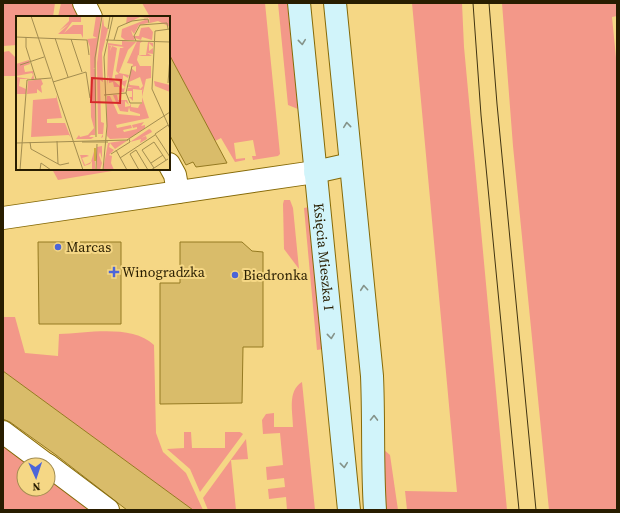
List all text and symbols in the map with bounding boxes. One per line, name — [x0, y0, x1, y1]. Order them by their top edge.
inset map — [16, 16, 170, 170]
one-way arrow — [298, 39, 307, 45]
one-way arrow — [342, 122, 351, 128]
street label: Księcia Mieszka I — [309, 202, 339, 311]
place label: Marcas — [66, 237, 111, 257]
marker: Marcas — [53, 242, 63, 252]
place label: Winogradzka — [122, 262, 206, 282]
place label: Biedronka — [243, 265, 309, 285]
marker: Winogradzka — [109, 267, 119, 277]
marker: Biedronka — [230, 270, 240, 280]
one-way arrow — [359, 285, 368, 291]
one-way arrow — [327, 333, 336, 339]
one-way arrow — [369, 415, 378, 421]
north arrow — [16, 457, 56, 497]
one-way arrow — [340, 462, 349, 468]
text: N — [32, 479, 41, 494]

